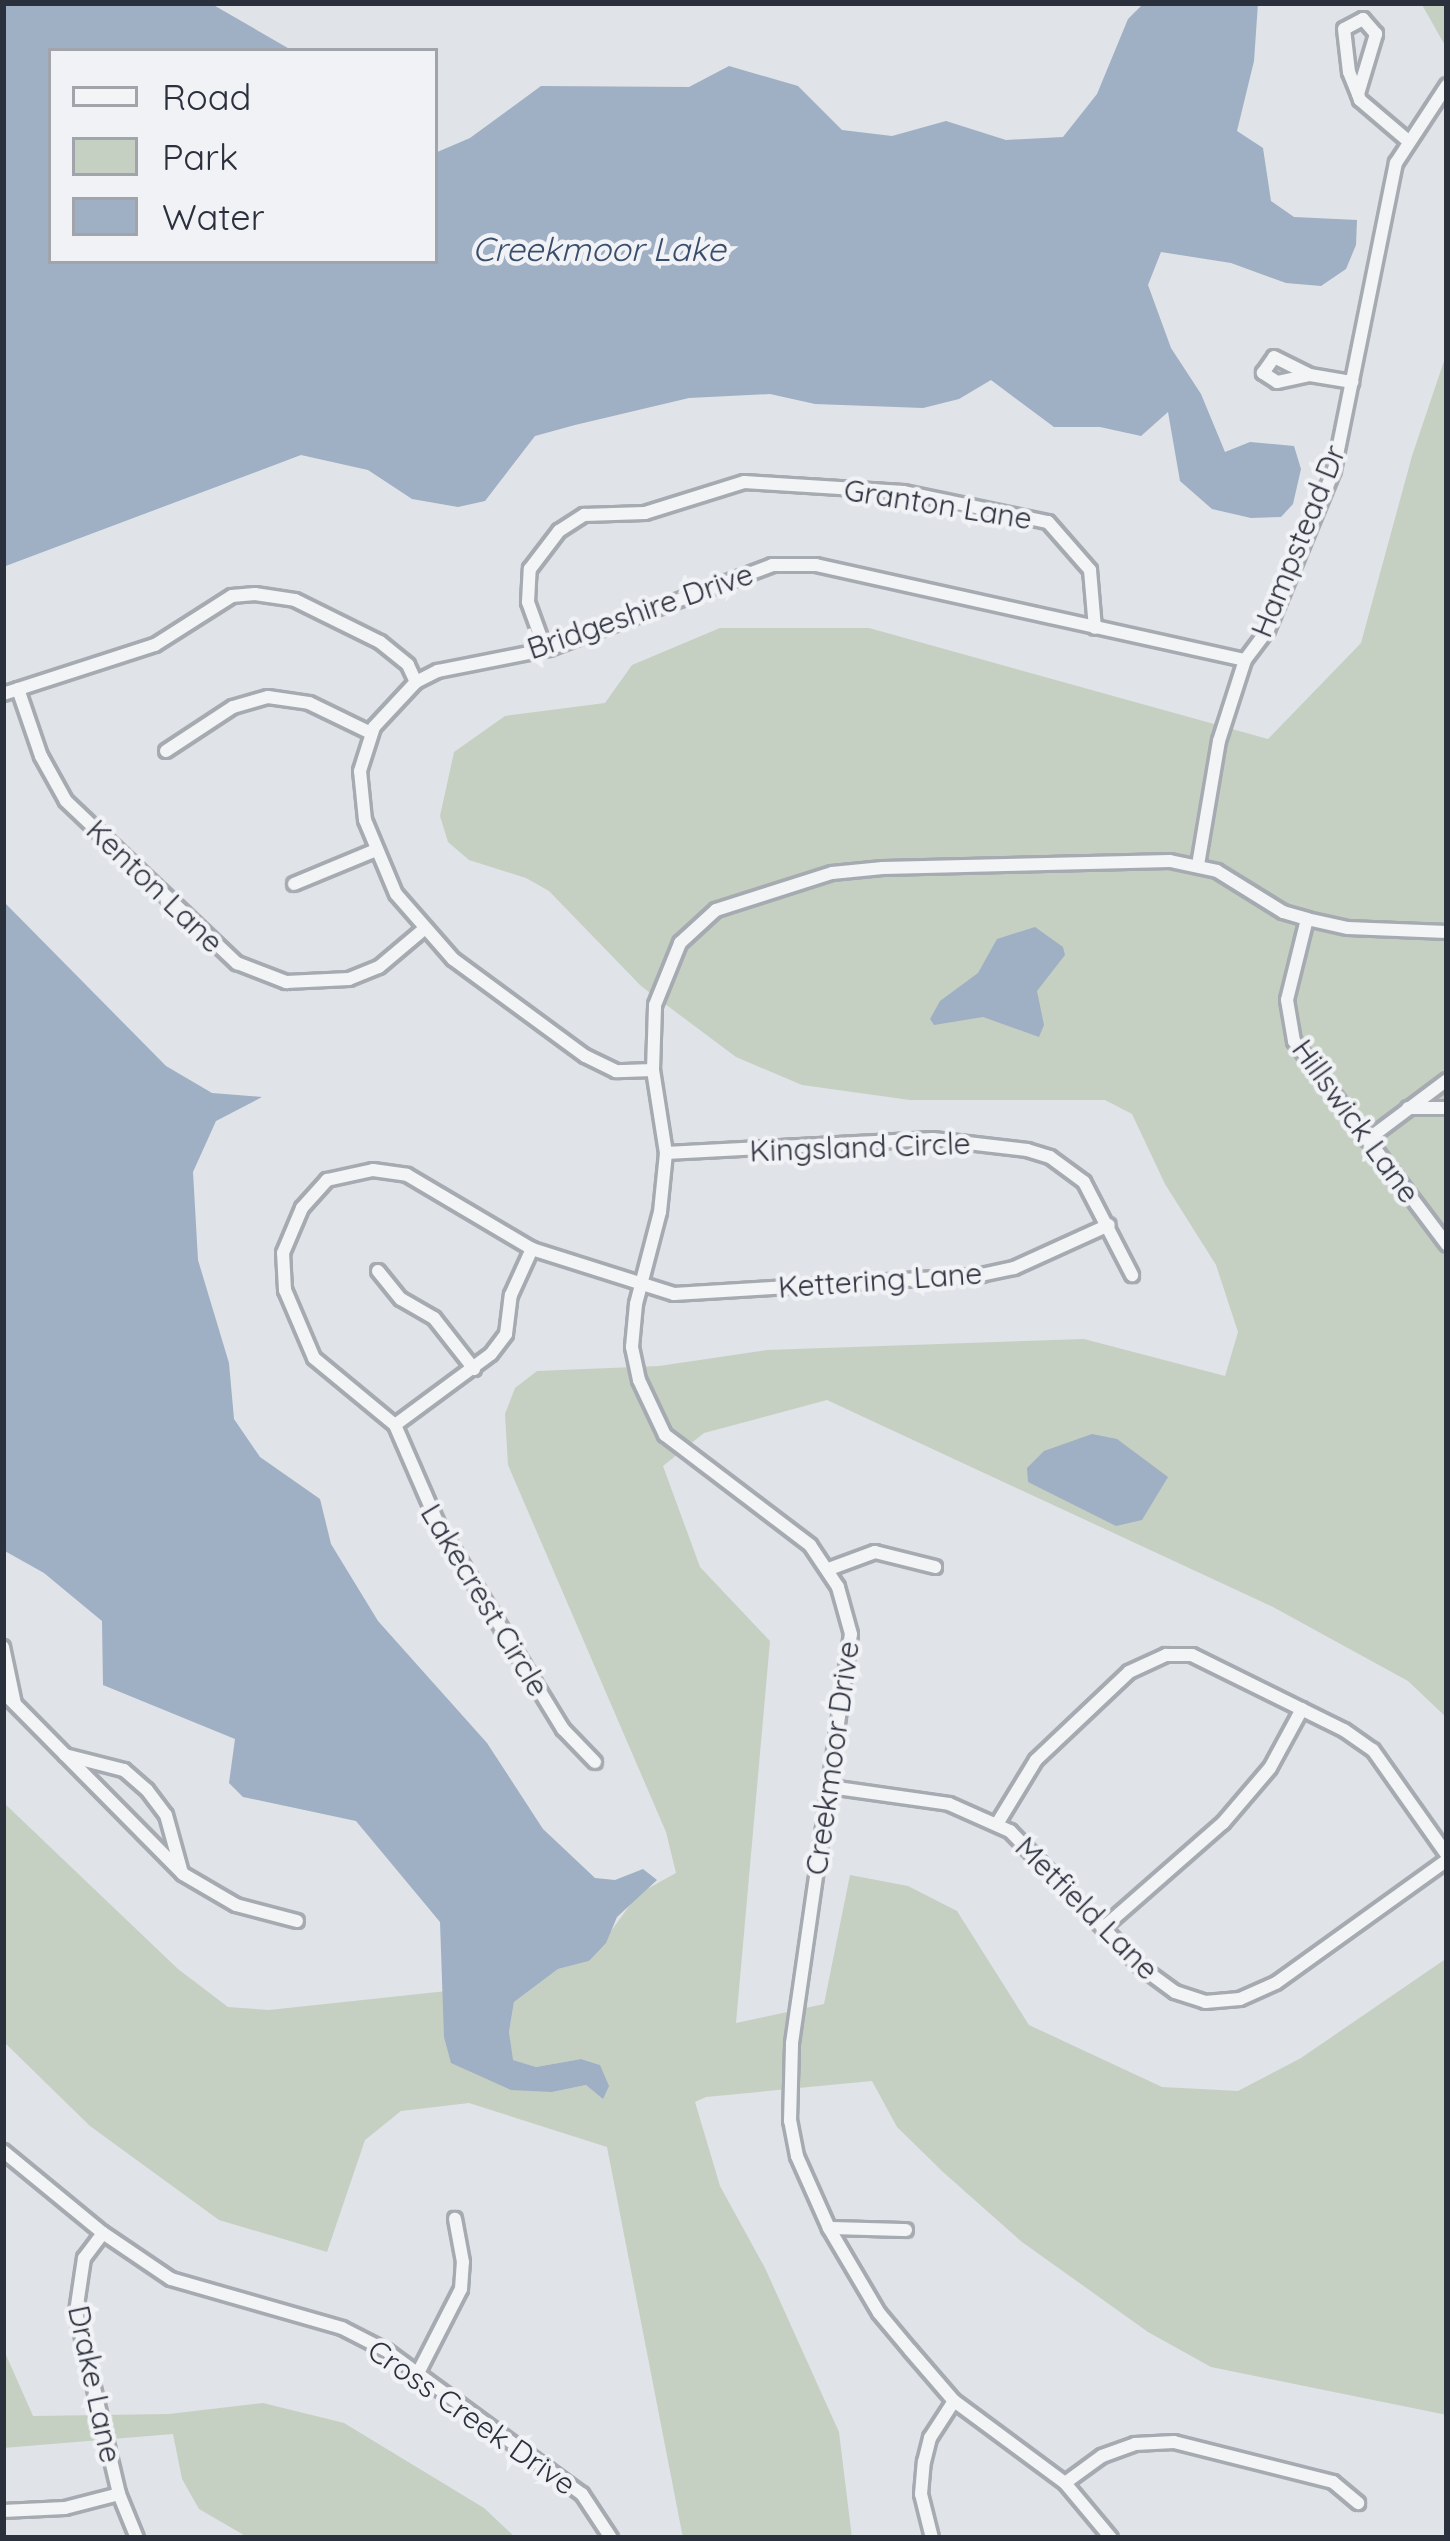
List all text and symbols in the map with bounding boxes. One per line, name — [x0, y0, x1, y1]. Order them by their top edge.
legend — [48, 48, 438, 264]
text: Road — [162, 74, 251, 119]
text: Park — [162, 134, 238, 179]
text: Water — [162, 194, 265, 239]
water label: Creekmoor Lake — [472, 229, 726, 269]
street label: Hampstead Dr — [1243, 440, 1353, 642]
street label: Granton Lane — [842, 471, 1034, 537]
street label: Bridgeshire Drive — [522, 555, 758, 667]
street label: Kenton Lane — [79, 812, 231, 960]
street label: Hillswick Lane — [1285, 1032, 1427, 1210]
street label: Kingsland Circle — [749, 1125, 971, 1169]
street label: Kettering Lane — [777, 1255, 983, 1305]
street label: Lakecrest Circle — [413, 1497, 557, 1703]
street label: Creekmoor Drive — [798, 1639, 866, 1877]
street label: Metfield Lane — [1008, 1829, 1166, 1987]
street label: Drake Lane — [61, 2302, 129, 2466]
street label: Cross Creek Drive — [361, 2332, 583, 2502]

